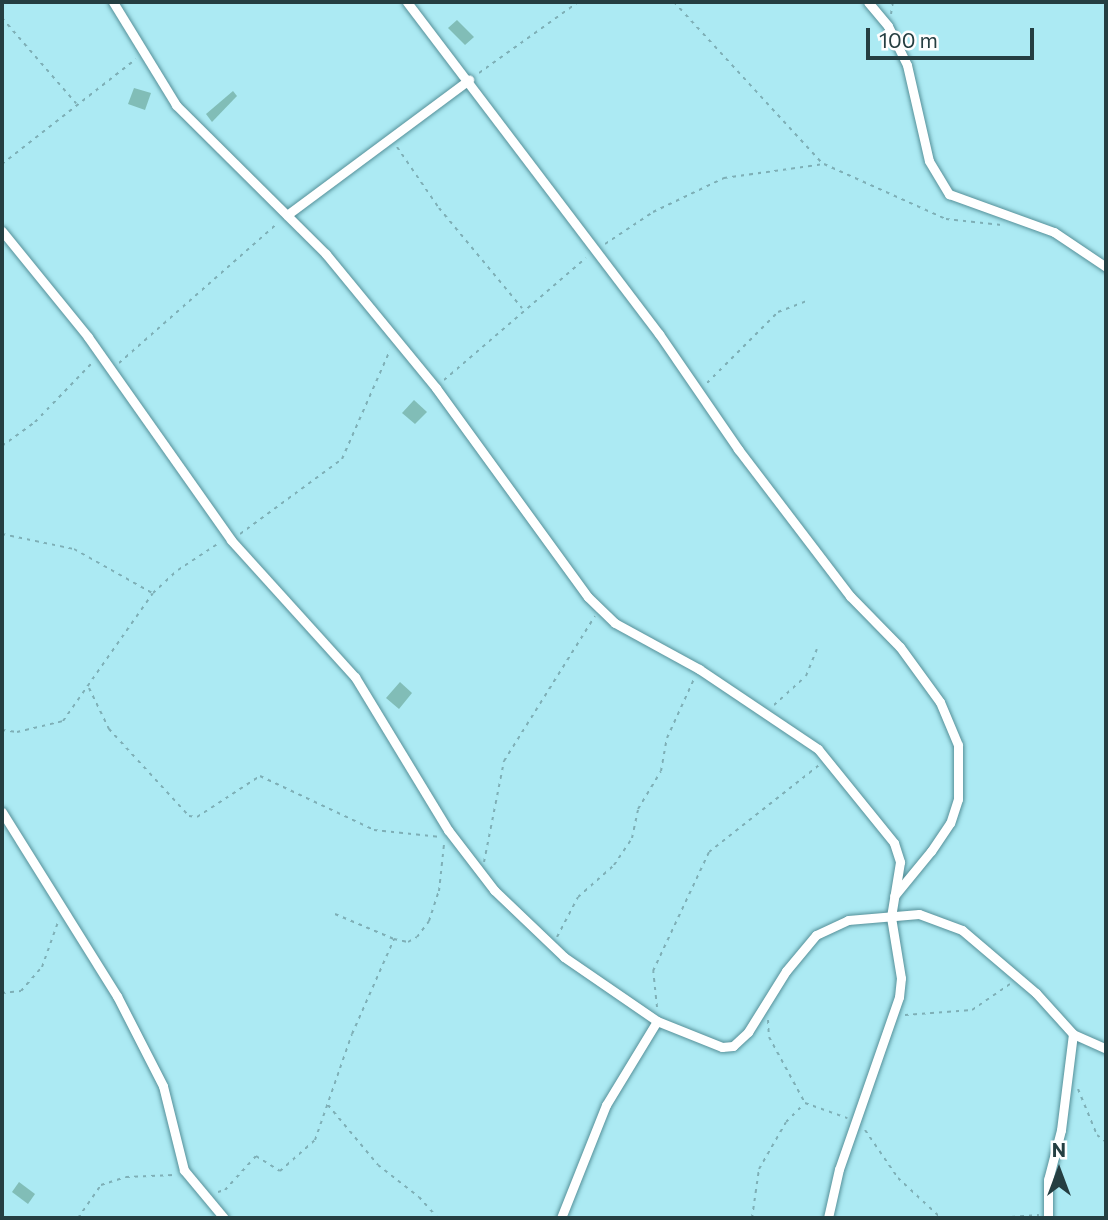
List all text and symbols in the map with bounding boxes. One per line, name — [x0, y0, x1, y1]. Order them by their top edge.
scale bar — [870, 14, 1038, 58]
text: 100 m — [879, 27, 938, 52]
north arrow — [1024, 1136, 1094, 1206]
text: N — [1052, 1138, 1066, 1161]

